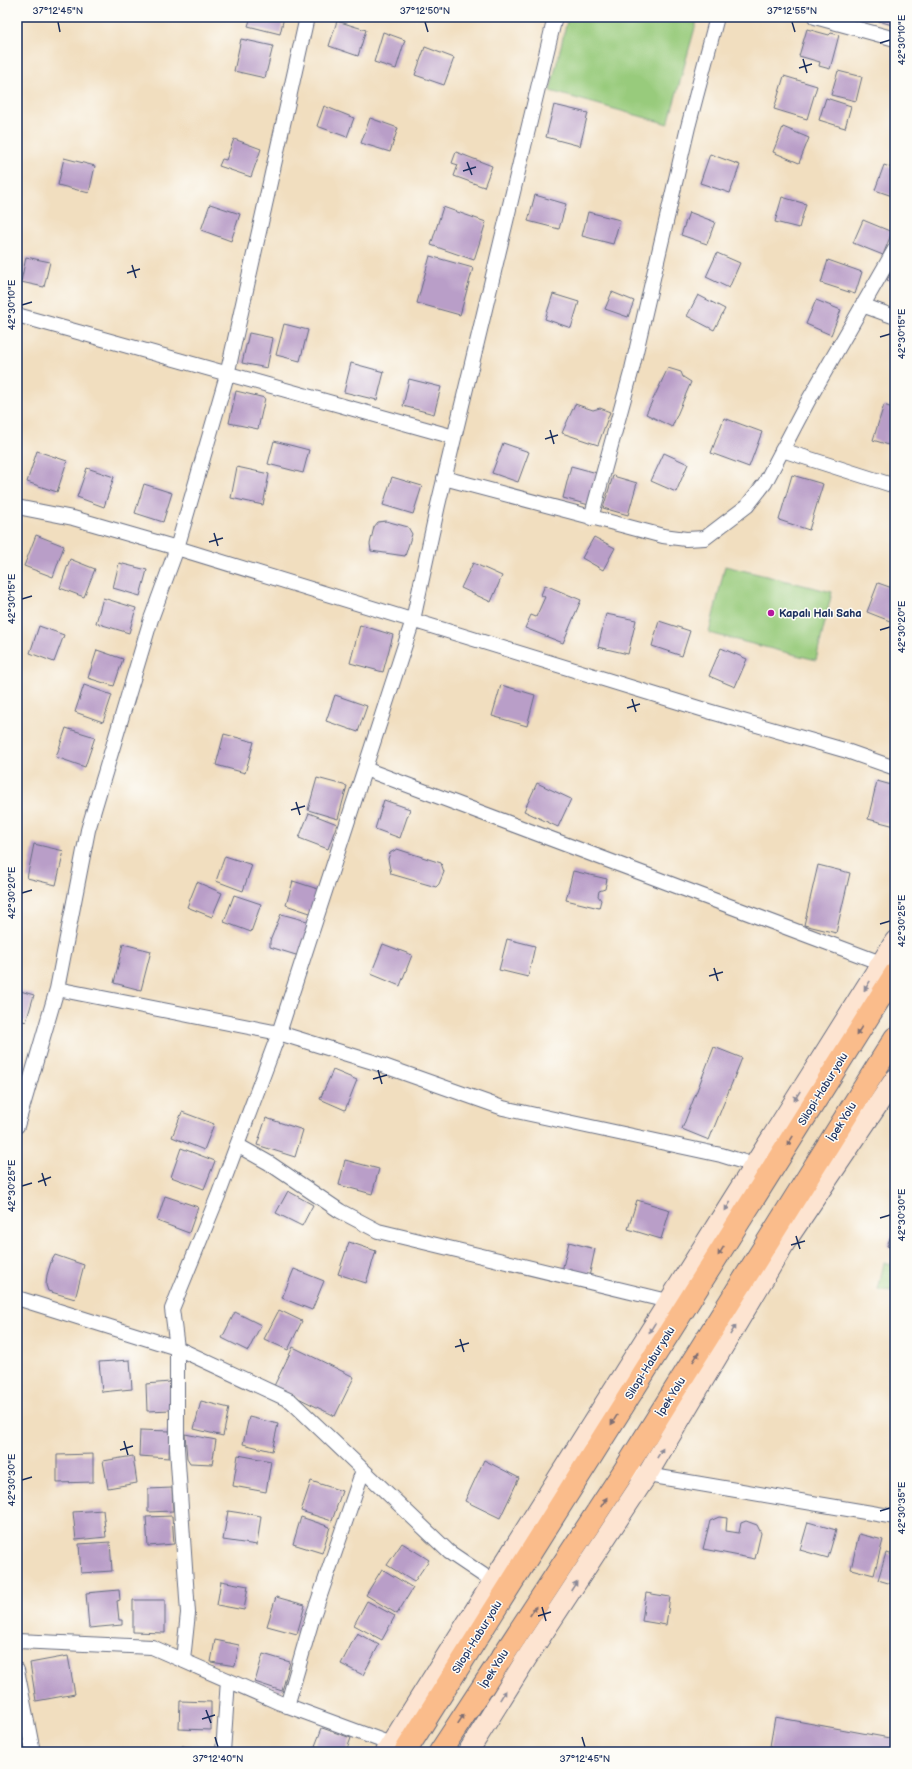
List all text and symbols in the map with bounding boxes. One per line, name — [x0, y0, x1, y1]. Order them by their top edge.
text: 37°12'45"N — [33, 5, 83, 17]
text: 37°12'50"N — [400, 5, 450, 17]
text: 37°12'55"N — [767, 5, 817, 17]
text: 42°30'10"E — [896, 14, 908, 65]
text: 42°30'10"E — [6, 279, 18, 330]
text: 42°30'15"E — [896, 308, 908, 359]
text: 42°30'15"E — [6, 573, 18, 624]
text: 42°30'20"E — [896, 600, 908, 653]
place label: Kapalı Halı Saha — [779, 607, 862, 620]
marker: Kapalı Halı Saha — [766, 608, 776, 618]
text: 42°30'20"E — [6, 866, 18, 919]
text: 42°30'25"E — [896, 894, 908, 947]
one-way arrow — [863, 980, 870, 992]
one-way arrow — [856, 1025, 863, 1037]
street label: Silopi-Habur yolu — [795, 1050, 851, 1128]
one-way arrow — [794, 1090, 801, 1102]
street label: İpek Yolu — [825, 1100, 859, 1144]
one-way arrow — [786, 1136, 794, 1146]
text: 42°30'25"E — [6, 1159, 18, 1212]
text: 42°30'30"E — [896, 1188, 908, 1241]
one-way arrow — [725, 1200, 732, 1212]
one-way arrow — [717, 1245, 724, 1257]
one-way arrow — [648, 1322, 655, 1334]
street label: Silopi-Habur yolu — [622, 1324, 678, 1402]
one-way arrow — [730, 1324, 737, 1336]
one-way arrow — [692, 1351, 699, 1363]
street label: İpek Yolu — [654, 1375, 688, 1419]
one-way arrow — [610, 1415, 618, 1425]
one-way arrow — [656, 1447, 663, 1459]
text: 42°30'30"E — [6, 1453, 18, 1506]
text: 42°30'35"E — [896, 1481, 908, 1534]
one-way arrow — [600, 1497, 608, 1507]
one-way arrow — [570, 1581, 578, 1591]
street label: Silopi-Habur yolu — [449, 1598, 505, 1676]
one-way arrow — [529, 1605, 536, 1617]
street label: İpek Yolu — [477, 1647, 511, 1691]
one-way arrow — [500, 1689, 507, 1701]
one-way arrow — [457, 1714, 465, 1725]
text: 37°12'40"N — [193, 1753, 243, 1765]
text: 37°12'45"N — [560, 1753, 610, 1765]

